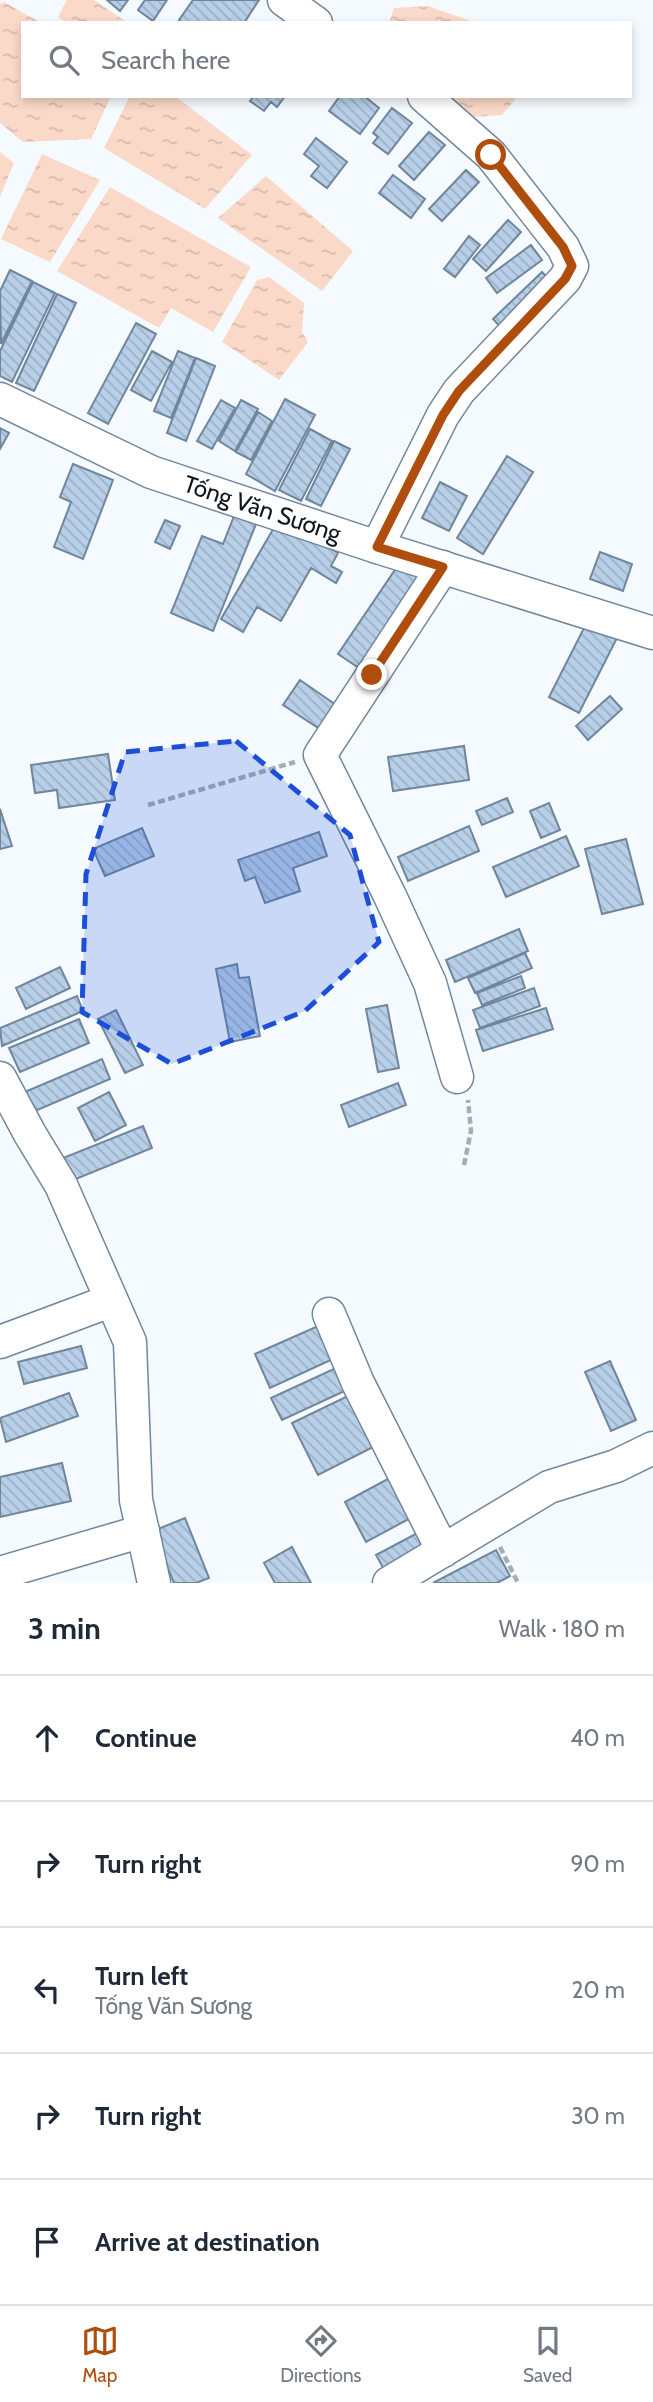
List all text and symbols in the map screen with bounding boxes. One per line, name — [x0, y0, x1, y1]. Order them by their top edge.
search box — [21, 21, 632, 98]
icon: search — [45, 41, 83, 79]
text: Search here — [101, 44, 230, 76]
route start — [475, 139, 506, 170]
street label: Tống Văn Sương — [180, 469, 346, 548]
route end — [356, 659, 387, 690]
text: 3 min — [28, 1610, 101, 1647]
text: Walk · 180 m — [499, 1615, 625, 1643]
icon: ahead — [28, 1719, 66, 1757]
text: Continue — [95, 1722, 197, 1754]
text: 40 m — [570, 1724, 625, 1752]
icon: right — [28, 1845, 66, 1883]
text: Turn right — [95, 1848, 201, 1880]
text: 90 m — [571, 1850, 625, 1878]
text: Turn left — [95, 1960, 188, 1992]
icon: left — [28, 1971, 66, 2009]
text: 20 m — [572, 1976, 625, 2004]
text: Tống Văn Sương — [95, 1992, 252, 2020]
icon: right — [28, 2097, 66, 2135]
text: Turn right — [95, 2100, 201, 2132]
text: 30 m — [571, 2102, 625, 2130]
icon: arrive — [28, 2223, 66, 2261]
text: Arrive at destination — [95, 2226, 320, 2258]
tab: Map — [81, 2322, 119, 2387]
tab: Directions — [280, 2322, 361, 2387]
tab: Saved — [523, 2322, 572, 2387]

